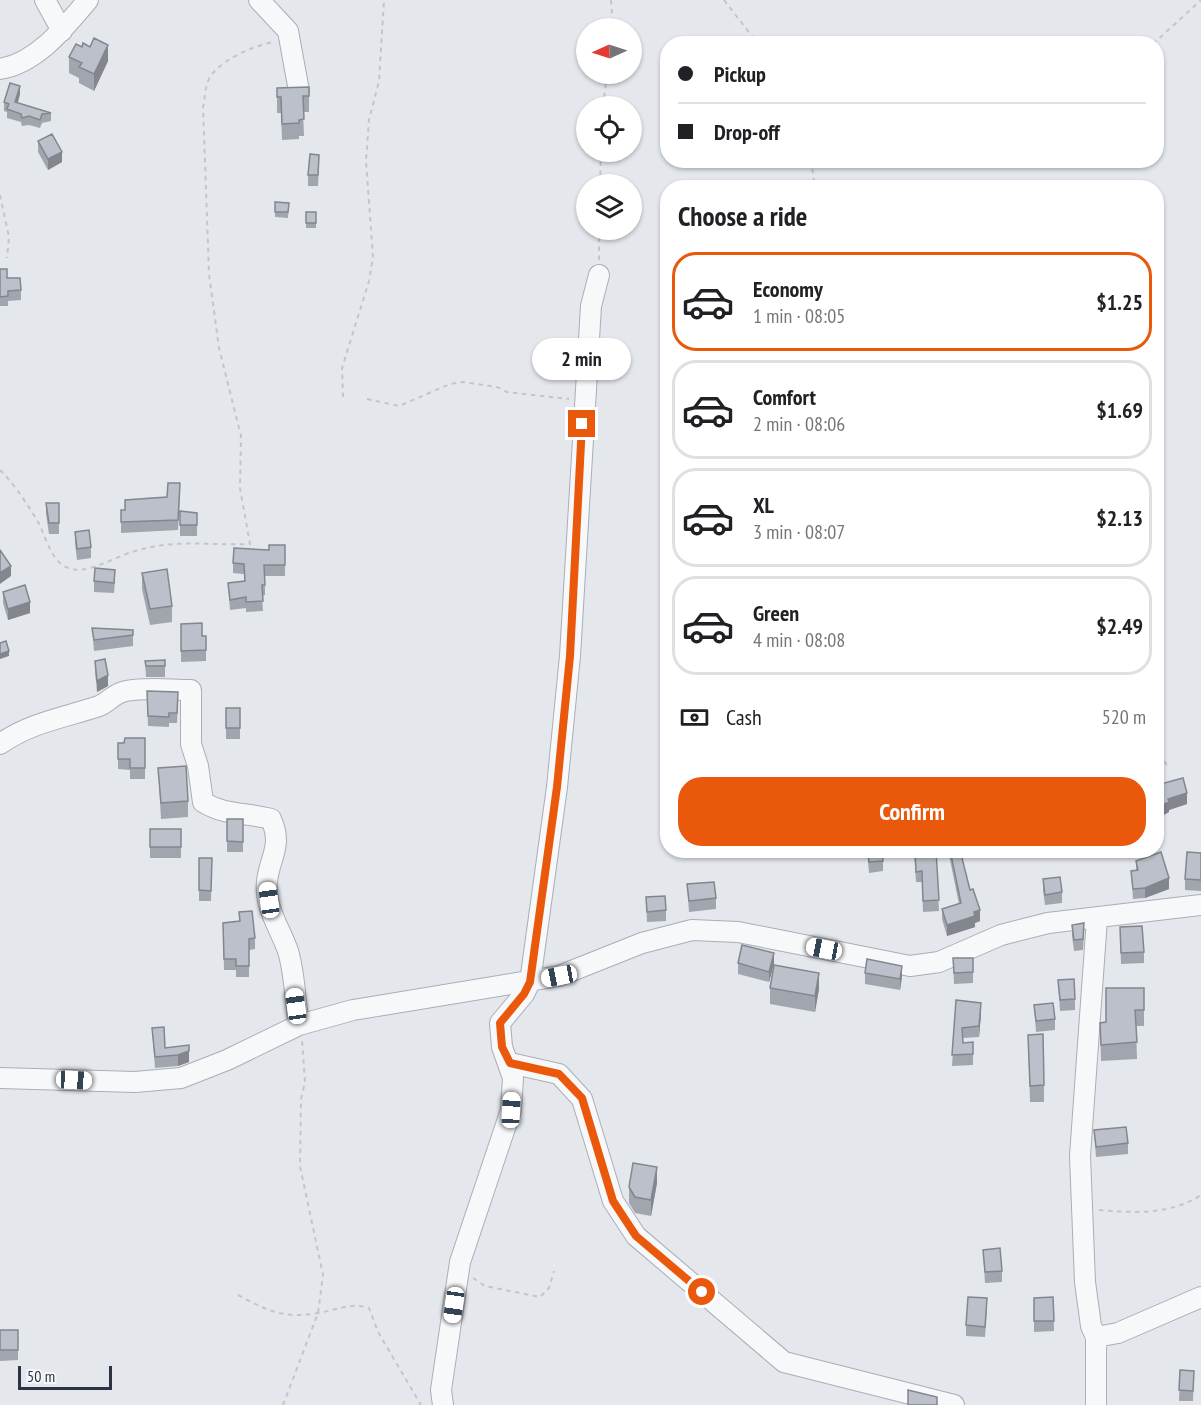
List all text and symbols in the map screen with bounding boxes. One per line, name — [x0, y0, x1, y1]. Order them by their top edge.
north arrow — [576, 18, 642, 84]
map controls — [576, 18, 642, 240]
text: Pickup — [714, 60, 766, 88]
button: locate — [576, 96, 642, 162]
text: Drop-off — [714, 118, 780, 146]
button: layers — [576, 174, 642, 240]
text: Choose a ride — [678, 199, 807, 233]
icon: car — [681, 275, 735, 329]
text: Economy — [753, 275, 823, 303]
text: $1.25 — [1096, 288, 1143, 316]
text: 1 min · 08:05 — [753, 303, 845, 329]
callout: 2 min — [532, 337, 632, 379]
text: 2 min — [561, 346, 602, 372]
icon: car — [681, 383, 735, 437]
text: Comfort — [753, 383, 816, 411]
text: $1.69 — [1096, 396, 1143, 424]
route end — [568, 410, 595, 437]
text: 2 min · 08:06 — [753, 411, 845, 437]
icon: car — [681, 491, 735, 545]
text: XL — [753, 491, 774, 519]
text: $2.13 — [1096, 504, 1143, 532]
text: 3 min · 08:07 — [753, 519, 845, 545]
icon: car — [681, 599, 735, 653]
text: Green — [753, 599, 799, 627]
text: $2.49 — [1096, 612, 1143, 640]
text: 4 min · 08:08 — [753, 627, 845, 653]
icon: cash — [678, 701, 711, 734]
text: Cash — [726, 703, 762, 731]
text: 520 m — [1102, 704, 1146, 730]
button: Confirm — [678, 777, 1146, 846]
car — [258, 881, 280, 919]
car — [805, 937, 843, 961]
car — [540, 964, 578, 988]
car — [285, 987, 307, 1025]
car — [56, 1070, 92, 1090]
car — [501, 1092, 521, 1128]
route start — [688, 1278, 715, 1305]
car — [443, 1286, 465, 1324]
scale bar — [18, 1363, 112, 1390]
text: 50 m — [27, 1366, 55, 1386]

